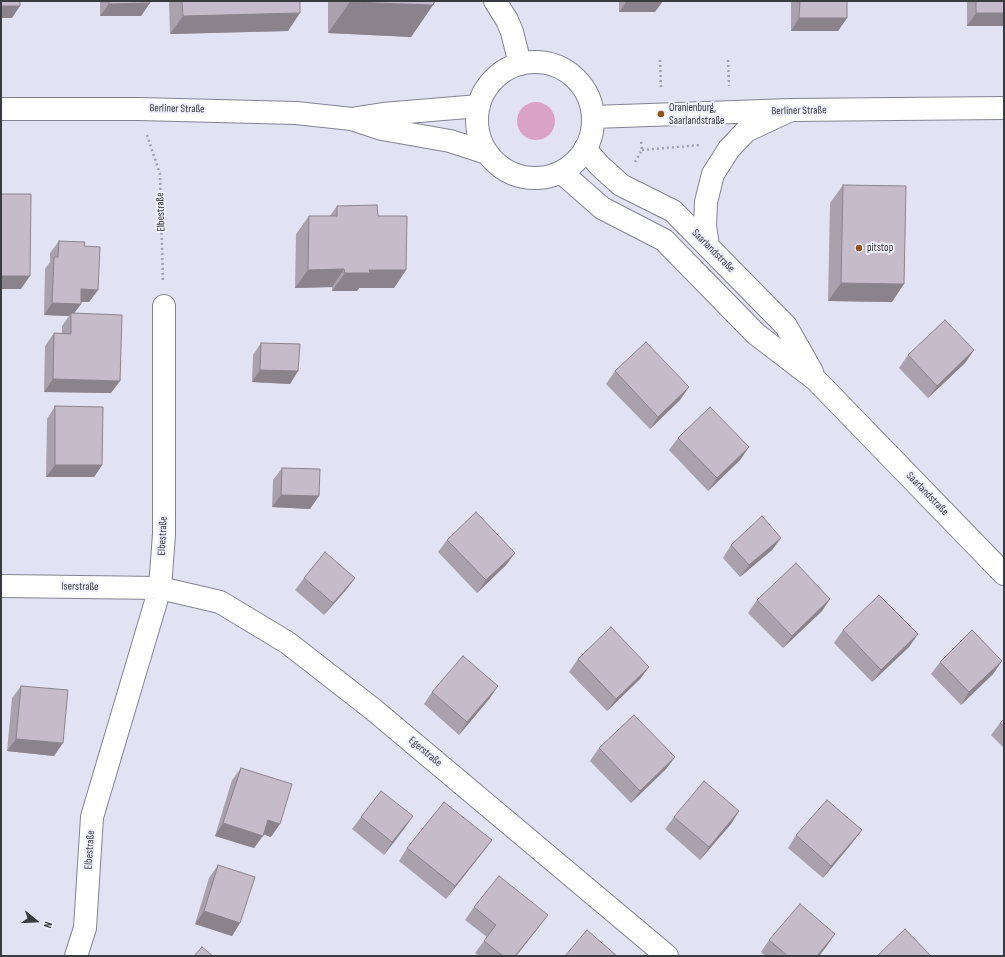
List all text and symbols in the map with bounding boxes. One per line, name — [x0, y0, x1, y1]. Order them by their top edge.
place label: Oranienburg, Saarlandstraße — [669, 101, 724, 127]
street label: Berliner Straße — [149, 102, 205, 116]
street label: Berliner Straße — [771, 104, 827, 118]
marker: Oranienburg, Saarlandstraße — [656, 109, 666, 119]
street label: Elbestraße — [154, 192, 168, 232]
street label: Saarlandstraße — [689, 227, 737, 275]
place label: pitstop — [867, 241, 893, 255]
marker: pitstop — [854, 243, 864, 253]
street label: Saarlandstraße — [903, 469, 951, 519]
street label: Elbestraße — [155, 516, 171, 556]
street label: Iserstraße — [61, 580, 99, 594]
street label: Egerstraße — [405, 734, 445, 770]
street label: Elbestraße — [82, 830, 98, 870]
north arrow — [16, 901, 56, 941]
text: N — [41, 920, 55, 930]

